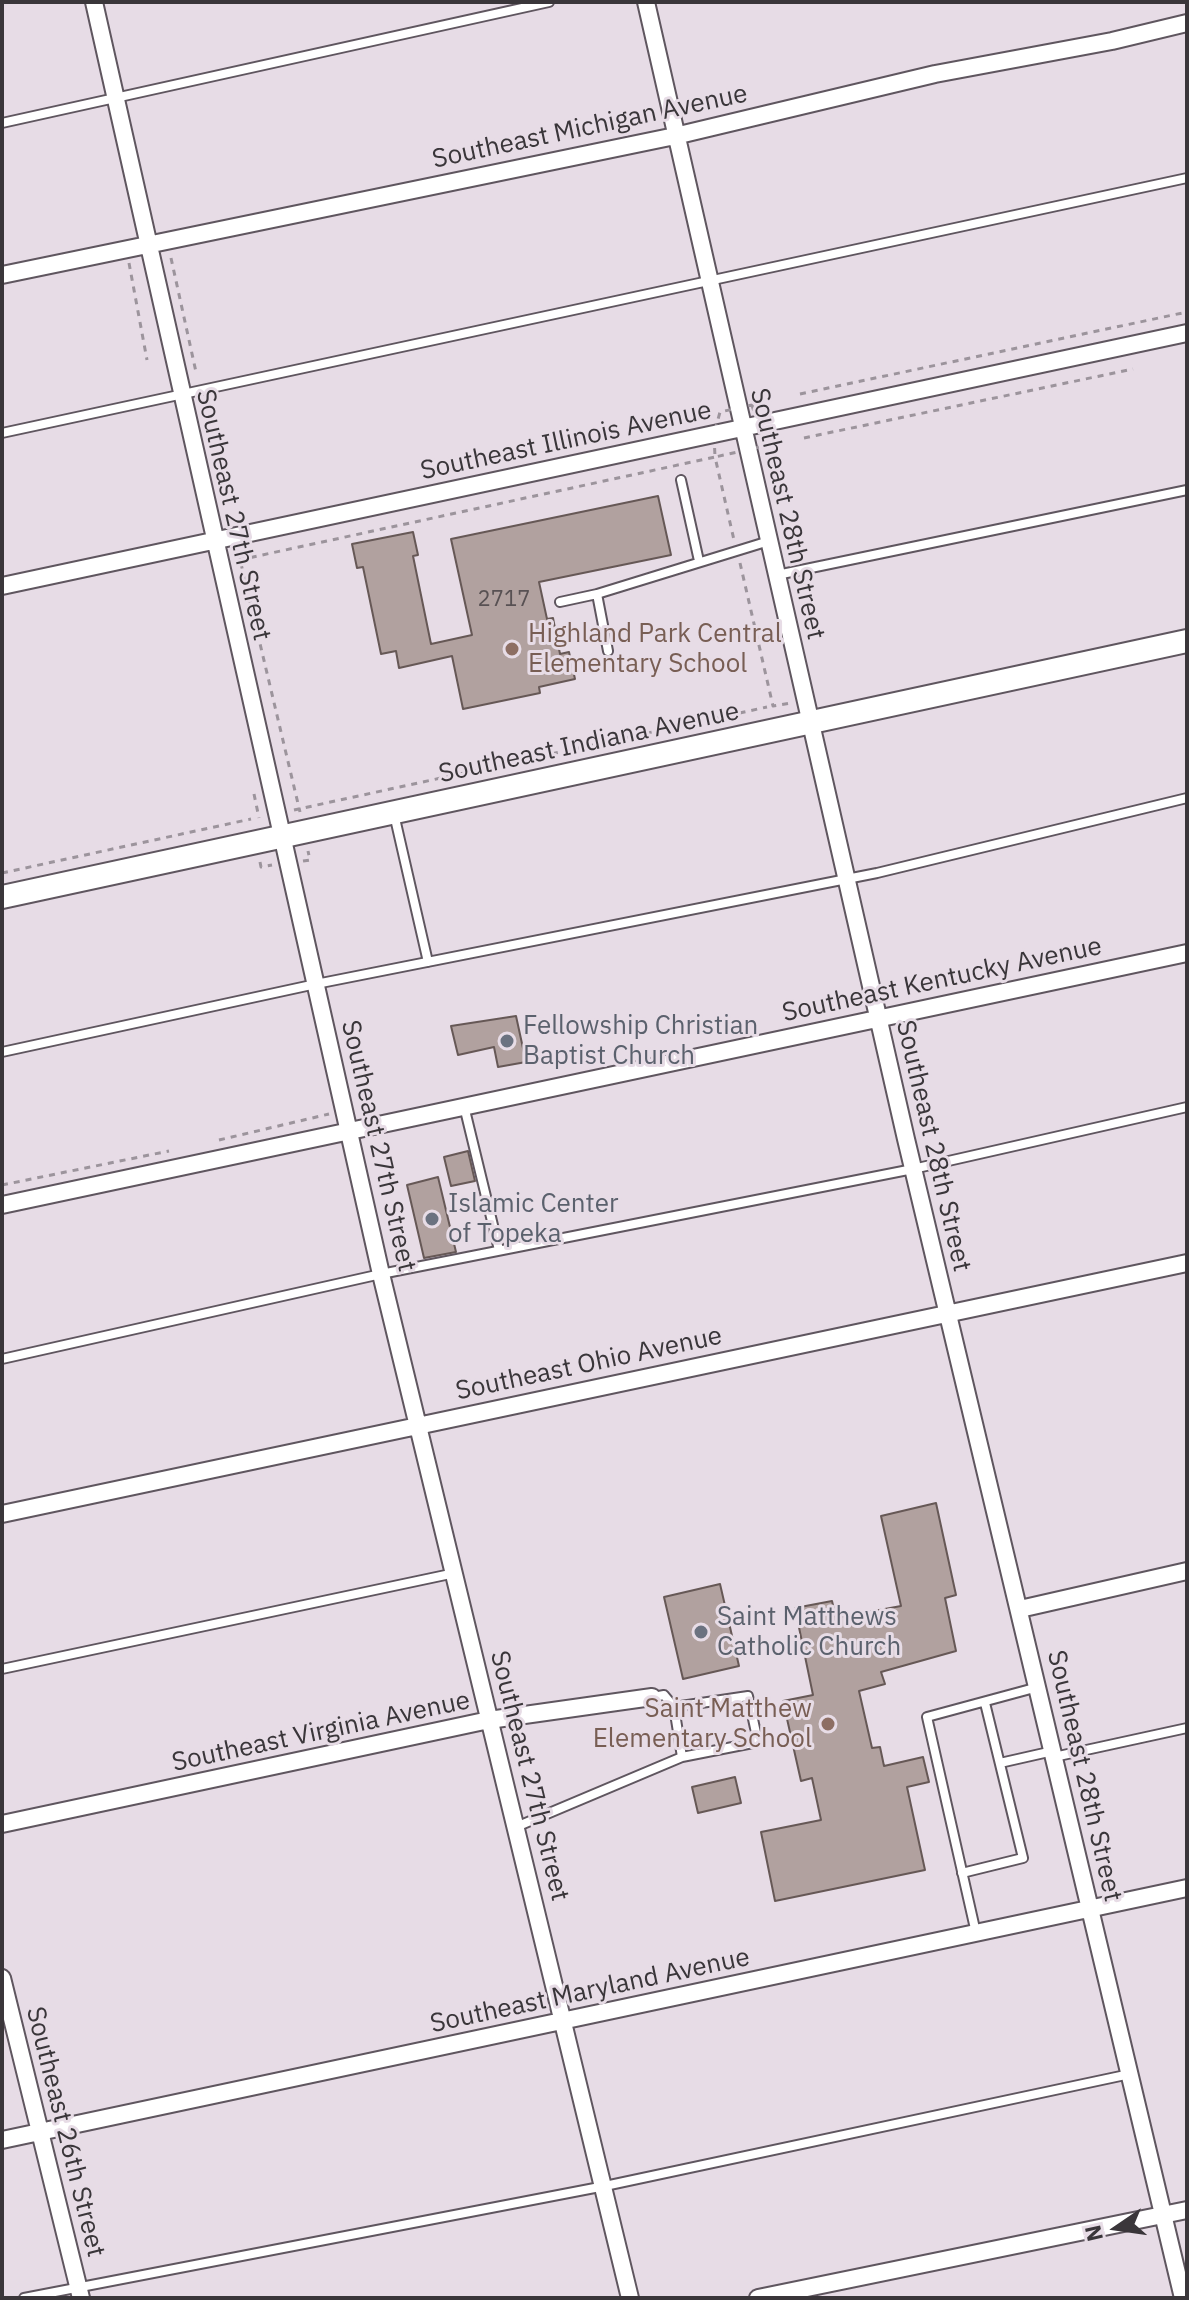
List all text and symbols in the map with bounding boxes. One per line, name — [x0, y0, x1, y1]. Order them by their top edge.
street label: Southeast Michigan Avenue — [430, 78, 750, 176]
street label: Southeast 28th Street — [743, 385, 831, 643]
street label: Southeast 27th Street — [189, 386, 277, 644]
street label: Southeast Illinois Avenue — [418, 395, 714, 487]
house number: 2717 — [478, 587, 530, 613]
place label: Highland Park Central Elementary School — [528, 618, 782, 680]
marker: Highland Park Central Elementary School — [503, 640, 521, 658]
street label: Southeast Indiana Avenue — [436, 696, 742, 790]
street label: Southeast Kentucky Avenue — [779, 931, 1105, 1029]
place label: Fellowship Christian Baptist Church — [523, 1010, 758, 1072]
street label: Southeast 27th Street — [334, 1017, 422, 1275]
street label: Southeast 28th Street — [889, 1017, 977, 1275]
marker: Fellowship Christian Baptist Church — [498, 1032, 516, 1050]
place label: Islamic Center of Topeka — [448, 1188, 618, 1250]
marker: Islamic Center of Topeka — [423, 1210, 441, 1228]
street label: Southeast Ohio Avenue — [453, 1321, 725, 1407]
place label: Saint Matthews Catholic Church — [717, 1601, 901, 1662]
marker: Saint Matthews Catholic Church — [692, 1623, 710, 1641]
street label: Southeast 28th Street — [1040, 1647, 1128, 1905]
street label: Southeast 27th Street — [483, 1648, 575, 1904]
street label: Southeast Virginia Avenue — [169, 1685, 473, 1779]
place label: Saint Matthew Elementary School — [593, 1693, 812, 1754]
marker: Saint Matthew Elementary School — [819, 1715, 837, 1733]
street label: Southeast Maryland Avenue — [427, 1942, 753, 2040]
street label: Southeast 26th Street — [19, 2004, 111, 2260]
north arrow — [1077, 2188, 1157, 2268]
text: N — [1077, 2222, 1109, 2245]

